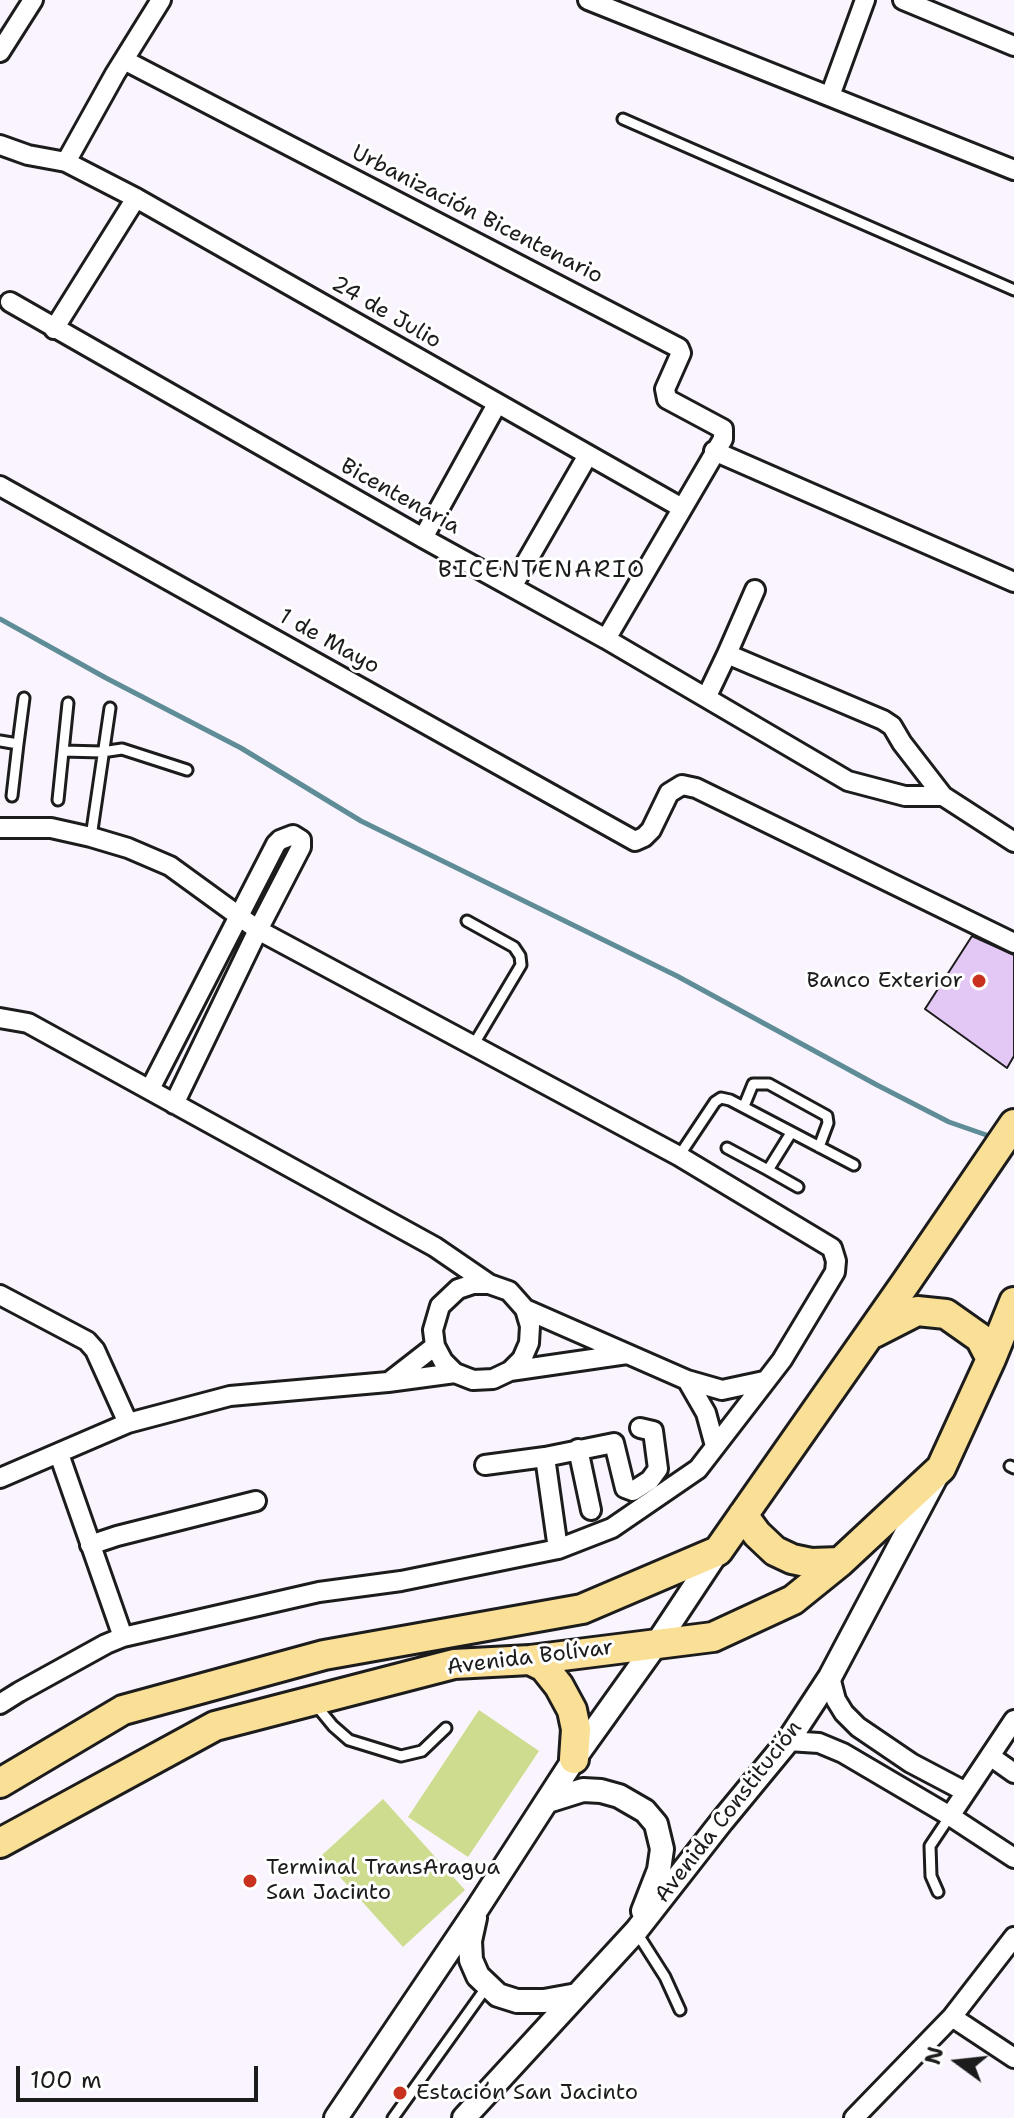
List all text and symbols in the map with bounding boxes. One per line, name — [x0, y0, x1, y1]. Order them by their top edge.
street label: Urbanización Bicentenario — [347, 140, 607, 290]
street label: 24 de Julio — [327, 271, 445, 355]
street label: Bicentenaria — [336, 453, 464, 541]
district label: BICENTENARIO — [438, 557, 646, 585]
street label: 1 de Mayo — [274, 604, 384, 680]
place label: Banco Exterior — [807, 968, 963, 994]
marker: Banco Exterior — [970, 972, 988, 990]
street label: Avenida Bolívar — [445, 1635, 615, 1681]
street label: Avenida Constitución — [650, 1716, 808, 1908]
place label: Terminal TransAragua San Jacinto — [266, 1855, 500, 1906]
marker: Terminal TransAragua San Jacinto — [241, 1872, 259, 1890]
north arrow — [918, 2022, 998, 2102]
text: N — [918, 2043, 951, 2068]
scale bar — [20, 2050, 262, 2100]
text: 100 m — [30, 2064, 102, 2096]
place label: Estación San Jacinto — [416, 2080, 638, 2106]
marker: Estación San Jacinto — [391, 2084, 409, 2102]

